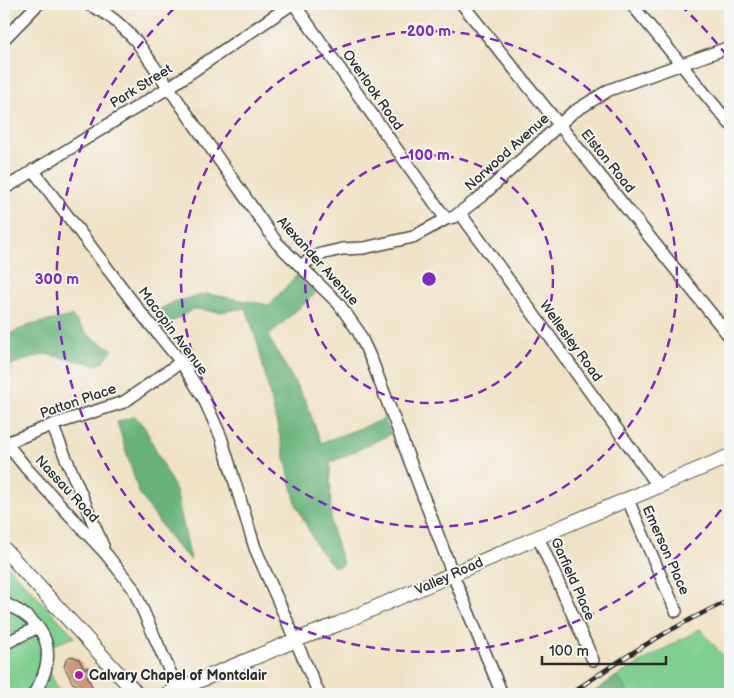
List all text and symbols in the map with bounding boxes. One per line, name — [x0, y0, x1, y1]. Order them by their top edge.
text: 200 m — [407, 22, 451, 41]
street label: Overlook Road — [339, 47, 407, 133]
street label: Park Street — [107, 60, 176, 112]
street label: Norwood Avenue — [461, 110, 553, 194]
street label: Elston Road — [577, 126, 639, 196]
text: 100 m — [408, 146, 450, 165]
street label: Alexander Avenue — [274, 213, 362, 309]
text: 300 m — [35, 270, 79, 289]
centre of rings — [420, 270, 438, 288]
street label: Macopin Avenue — [134, 284, 212, 378]
street label: Wellesley Road — [536, 297, 606, 385]
street label: Patton Place — [38, 380, 118, 422]
street label: Nassau Road — [32, 452, 102, 526]
street label: Emerson Place — [639, 503, 693, 597]
street label: Garfield Place — [547, 535, 599, 623]
street label: Valley Road — [412, 553, 486, 599]
scale bar — [542, 633, 665, 665]
text: 100 m — [549, 642, 589, 661]
place label: Calvary Chapel of Montclair — [89, 667, 267, 684]
marker: Calvary Chapel of Montclair — [73, 669, 85, 681]

